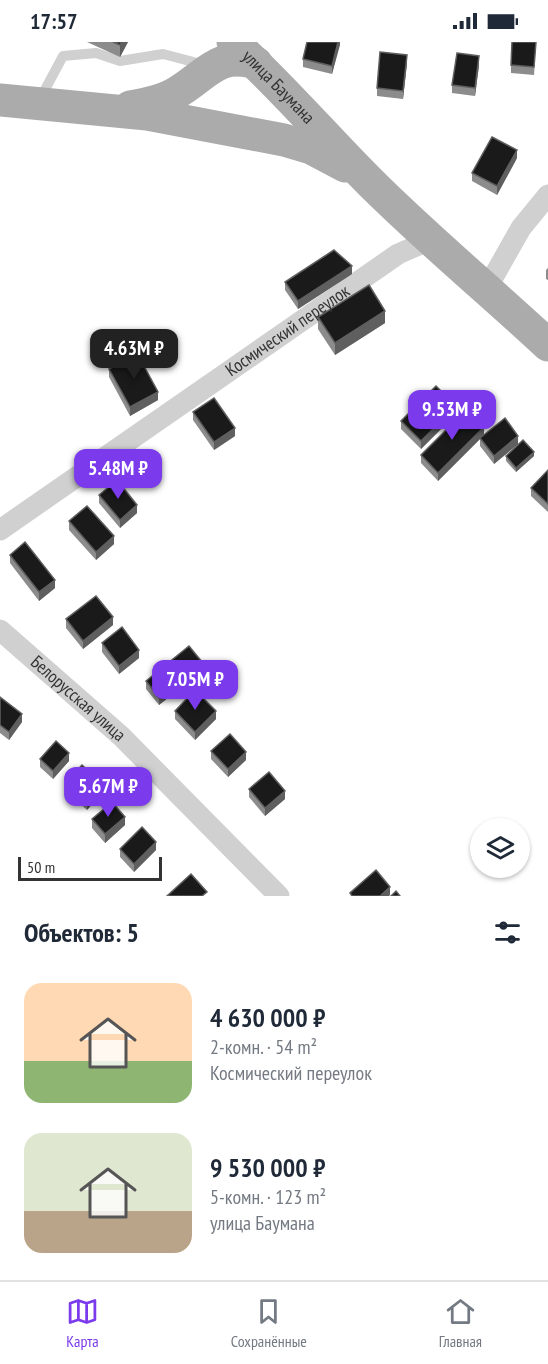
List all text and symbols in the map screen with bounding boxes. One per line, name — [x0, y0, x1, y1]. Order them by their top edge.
text: 17:57 — [30, 7, 78, 35]
street label: улица Баумана — [238, 45, 320, 128]
street label: Космический переулок — [221, 279, 354, 381]
pin: 4.63M ₽ — [79, 329, 189, 380]
text: 4.63M ₽ — [104, 335, 164, 361]
pin: 9.53M ₽ — [397, 390, 507, 441]
text: 9.53M ₽ — [422, 396, 482, 422]
pin: 5.48M ₽ — [63, 449, 173, 500]
text: 5.48M ₽ — [88, 455, 148, 481]
street label: Белорусская улица — [26, 650, 131, 746]
pin: 7.05M ₽ — [140, 660, 250, 711]
text: 7.05M ₽ — [166, 666, 224, 692]
pin: 5.67M ₽ — [53, 767, 163, 818]
text: 5.67M ₽ — [78, 773, 138, 799]
map controls — [470, 818, 530, 878]
button: layers — [470, 818, 530, 878]
scale bar — [18, 854, 162, 882]
text: 50 m — [27, 857, 55, 877]
text: Объектов: 5 — [24, 916, 139, 949]
icon: filters — [491, 916, 524, 949]
text: 4 630 000 ₽ — [210, 1001, 325, 1034]
icon: home — [72, 1007, 144, 1079]
text: 2-комн. · 54 m² — [210, 1034, 317, 1060]
text: Космический переулок — [210, 1060, 372, 1086]
text: 9 530 000 ₽ — [210, 1151, 325, 1184]
icon: home — [72, 1157, 144, 1229]
text: 5-комн. · 123 m² — [210, 1184, 326, 1210]
text: улица Баумана — [210, 1210, 315, 1236]
tab: Карта — [66, 1295, 99, 1351]
tab: Сохранённые — [231, 1295, 307, 1351]
tab: Главная — [439, 1295, 482, 1351]

